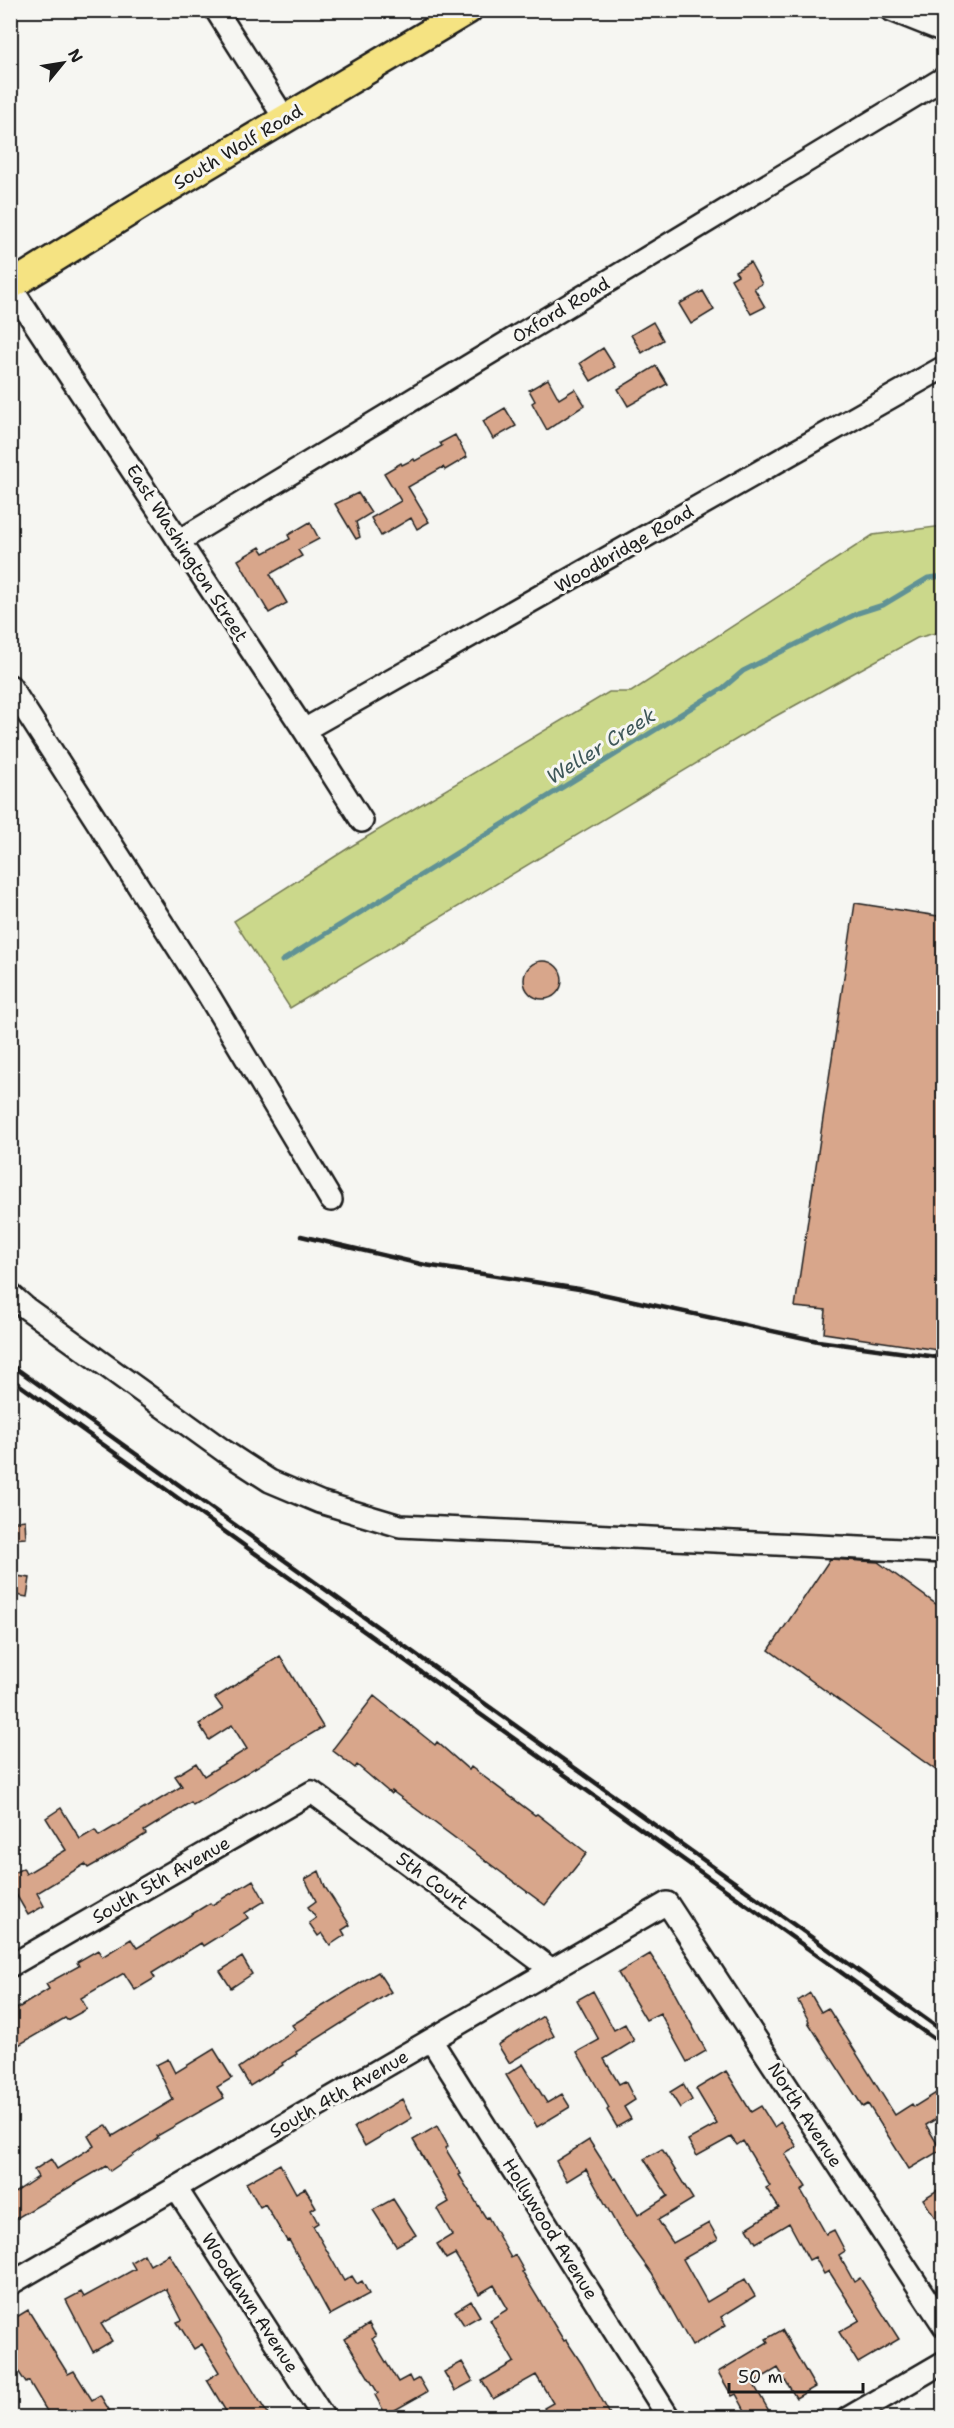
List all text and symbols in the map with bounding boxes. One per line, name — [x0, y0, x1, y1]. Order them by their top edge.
north arrow — [33, 33, 93, 93]
text: N — [63, 45, 88, 66]
street label: South Wolf Road — [169, 99, 307, 195]
street label: Oxford Road — [508, 271, 614, 349]
street label: East Washington Street — [121, 460, 253, 646]
street label: Woodbridge Road — [550, 499, 698, 599]
water label: Weller Creek — [541, 702, 661, 790]
street label: South 5th Avenue — [88, 1831, 234, 1929]
street label: 5th Court — [391, 1847, 473, 1915]
street label: South 4th Avenue — [265, 2044, 413, 2144]
street label: North Avenue — [762, 2058, 848, 2172]
street label: Hollywood Avenue — [497, 2154, 603, 2304]
street label: Woodlawn Avenue — [196, 2229, 304, 2377]
scale bar — [729, 2356, 862, 2394]
text: 50 m — [738, 2365, 783, 2389]

